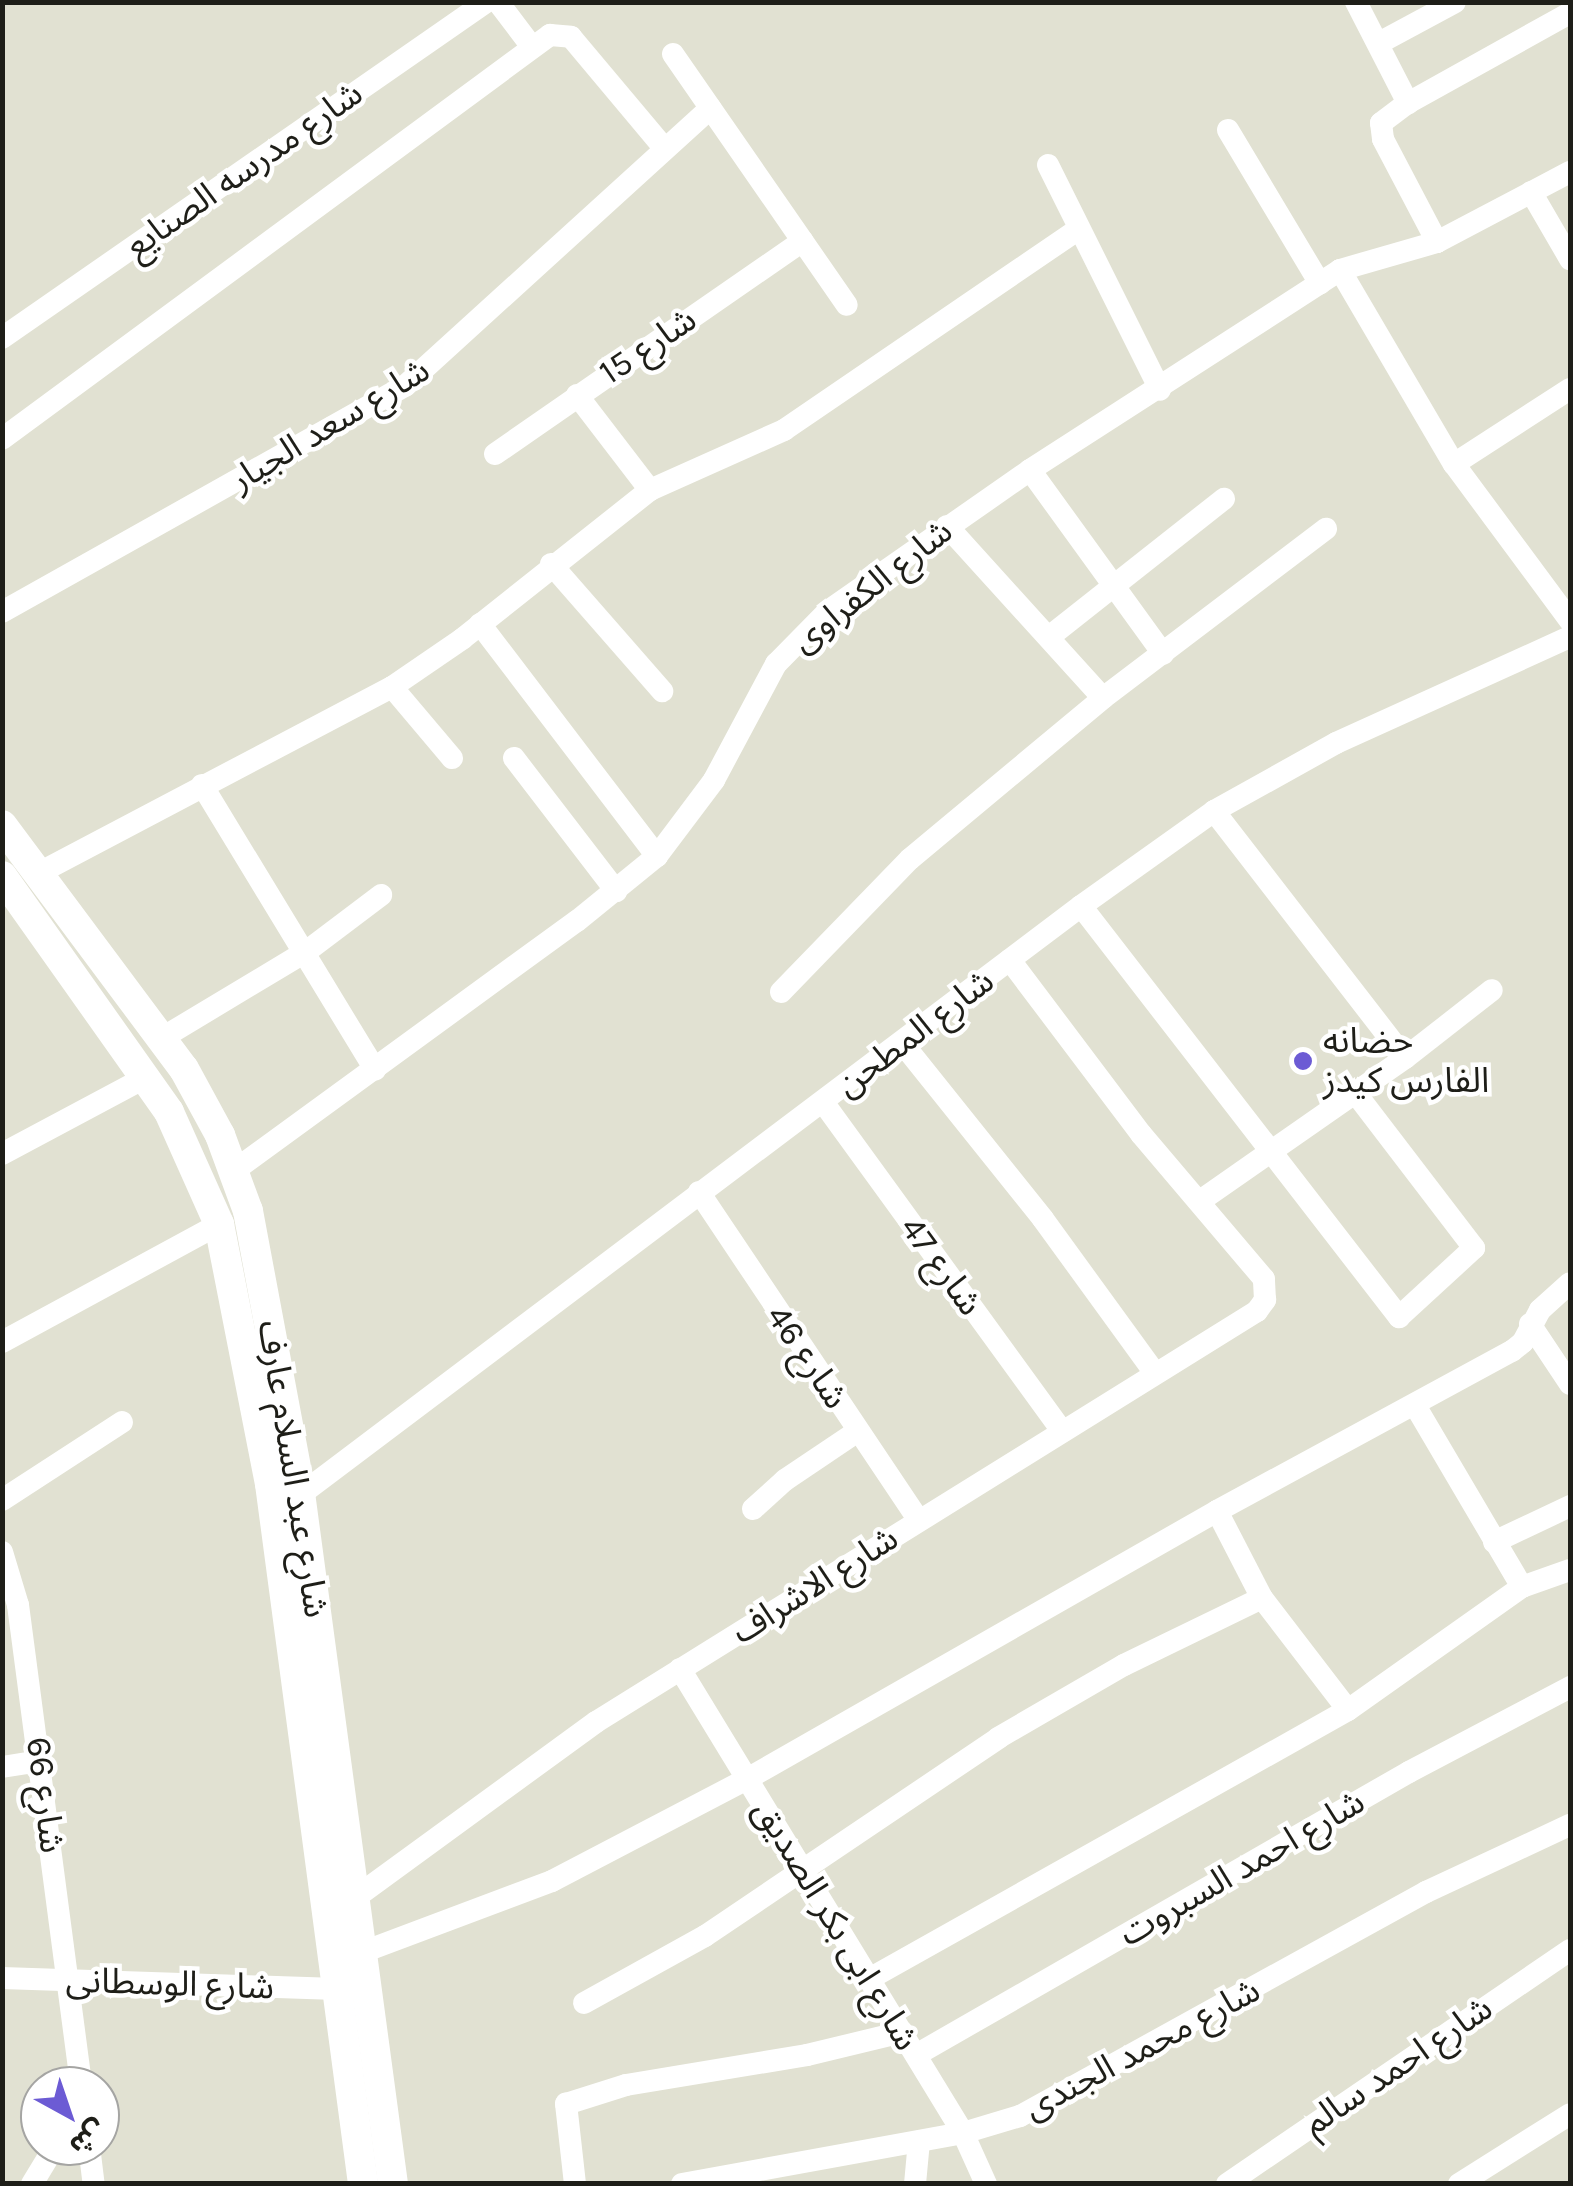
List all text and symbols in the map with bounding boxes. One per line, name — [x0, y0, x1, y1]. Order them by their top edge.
street label: شارع مدرسه الصنايع — [117, 73, 371, 267]
street label: شارع 15 — [592, 298, 704, 394]
street label: شارع سعد الجيار — [223, 349, 437, 501]
street label: شارع الكفراوى — [783, 510, 961, 662]
street label: شارع المطحن — [828, 960, 1002, 1106]
place label: حضانه الفارس كيدز — [1323, 1020, 1489, 1102]
marker: حضانه الفارس كيدز — [1292, 1050, 1314, 1072]
street label: شارع 47 — [891, 1208, 991, 1324]
street label: شارع 46 — [757, 1297, 857, 1417]
street label: شارع عبد السلام عارف — [249, 1317, 337, 1621]
street label: شارع الاشراف — [724, 1517, 906, 1653]
street label: شارع 66 — [17, 1735, 73, 1855]
street label: شارع احمد السبروت — [1112, 1781, 1372, 1955]
street label: شارع ابى بكر الصديق — [744, 1792, 928, 2058]
street label: شارع الوسطانى — [65, 1959, 275, 2009]
street label: شارع محمد الجندى — [1017, 1969, 1267, 2129]
street label: شارع احمد سالم — [1295, 1987, 1501, 2145]
north arrow — [20, 2066, 120, 2166]
text: ش — [63, 2113, 114, 2163]

